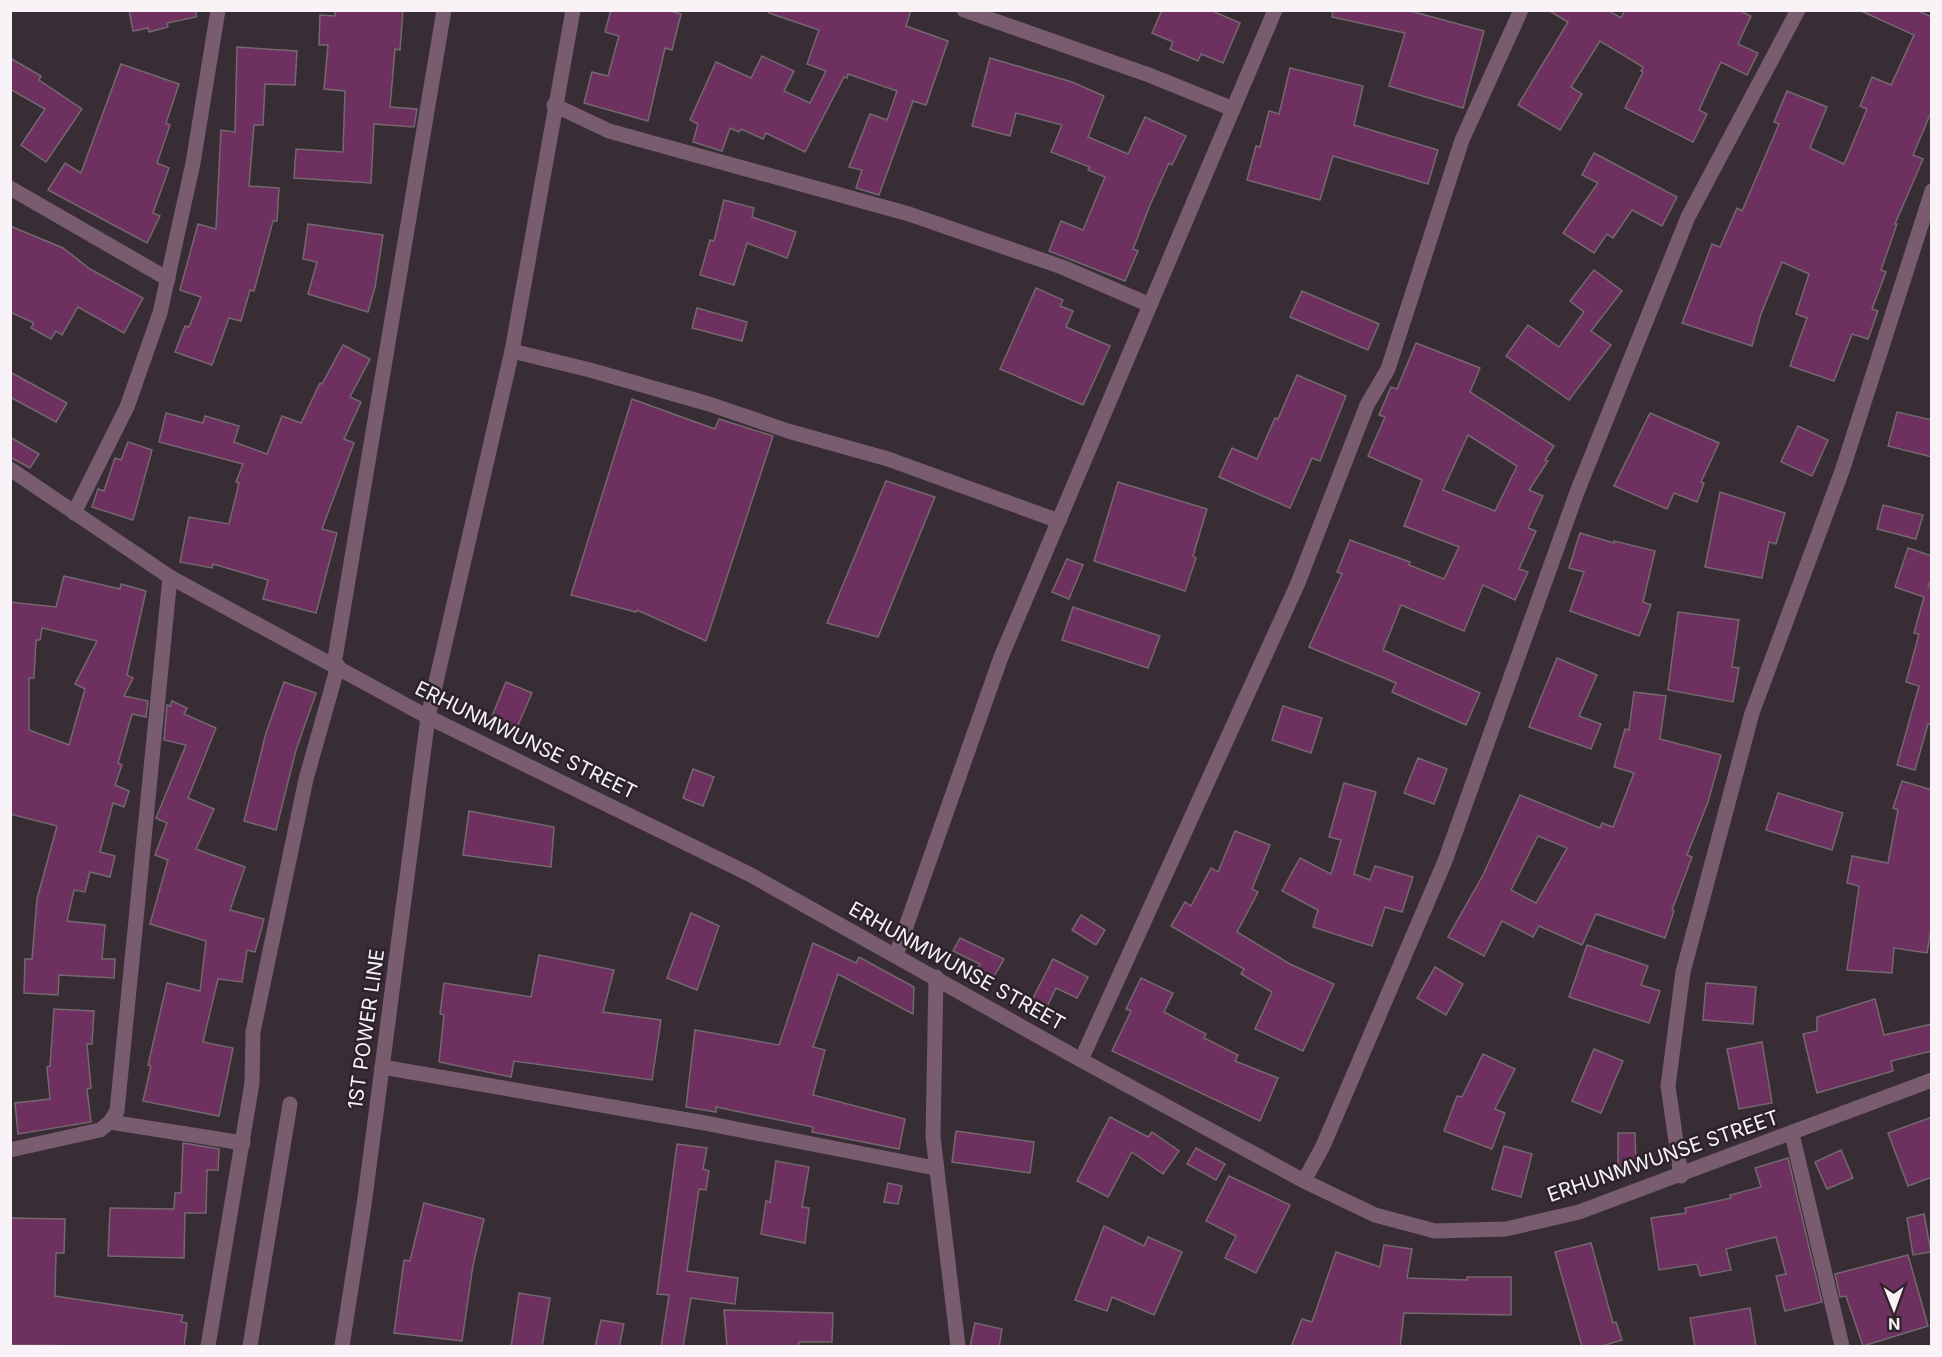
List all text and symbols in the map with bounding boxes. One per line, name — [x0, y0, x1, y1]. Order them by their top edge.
street label: ERHUNMWUNSE STREET — [411, 676, 641, 804]
street label: ERHUNMWUNSE STREET — [845, 896, 1069, 1036]
street label: 1ST POWER LINE — [343, 947, 389, 1111]
street label: ERHUNMWUNSE STREET — [1544, 1105, 1782, 1207]
north arrow — [1864, 1279, 1924, 1339]
text: N — [1888, 1314, 1901, 1334]

